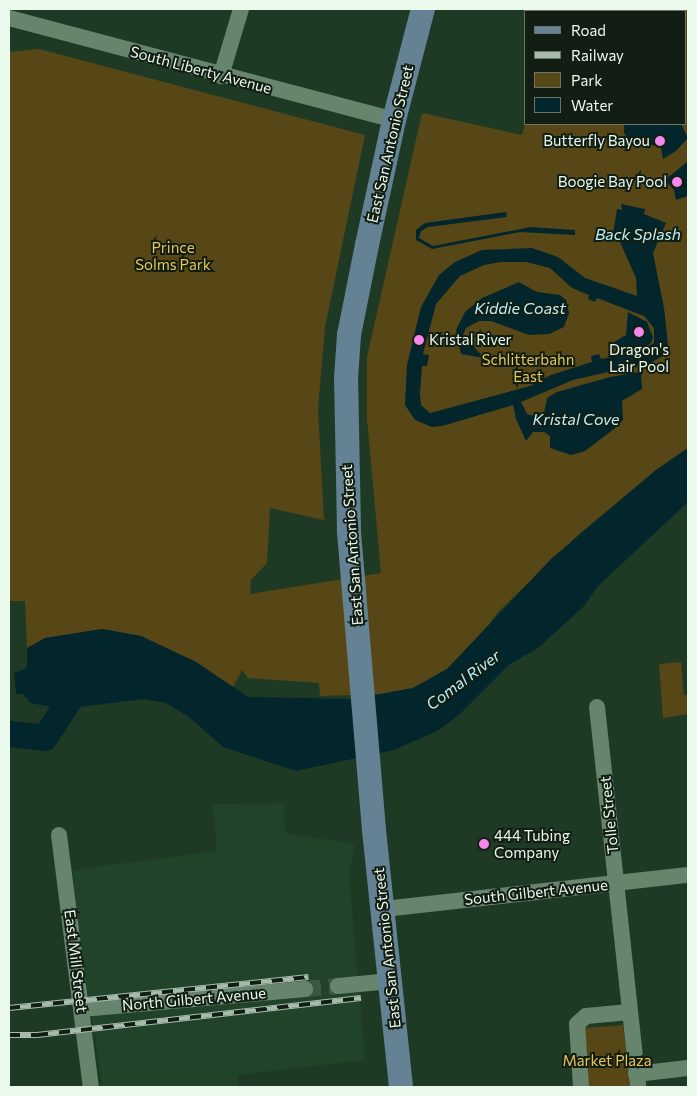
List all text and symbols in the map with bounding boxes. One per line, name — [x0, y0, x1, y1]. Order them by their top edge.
legend — [524, 10, 687, 125]
text: Road — [571, 21, 606, 39]
street label: South Liberty Avenue — [128, 42, 274, 98]
text: Railway — [571, 46, 624, 64]
street label: East San Antonio Street — [363, 63, 417, 225]
text: Park — [571, 71, 602, 89]
text: Water — [571, 96, 613, 114]
place label: Butterfly Bayou — [543, 132, 650, 150]
marker: Butterfly Bayou — [654, 135, 666, 147]
place label: Boogie Bay Pool — [558, 173, 667, 191]
marker: Boogie Bay Pool — [671, 176, 683, 188]
water label: Back Splash — [595, 224, 681, 244]
park label: Prince Solms Park — [135, 238, 211, 273]
water label: Kiddie Coast — [474, 298, 566, 318]
marker: Dragon's Lair Pool — [633, 326, 645, 338]
place label: Kristal River — [429, 331, 512, 349]
marker: Kristal River — [413, 334, 425, 346]
place label: Dragon's Lair Pool — [609, 340, 669, 375]
park label: Schlitterbahn East — [482, 350, 574, 385]
water label: Kristal Cove — [533, 409, 619, 429]
street label: East San Antonio Street — [337, 464, 367, 626]
water label: Comal River — [422, 646, 504, 714]
street label: Tolle Street — [596, 775, 622, 855]
place label: 444 Tubing Company — [494, 826, 570, 861]
marker: 444 Tubing Company — [478, 838, 490, 850]
street label: East San Antonio Street — [370, 867, 404, 1029]
street label: South Gilbert Avenue — [463, 876, 609, 908]
street label: East Mill Street — [61, 908, 91, 1014]
street label: North Gilbert Avenue — [121, 984, 267, 1014]
park label: Market Plaza — [562, 1052, 652, 1070]

